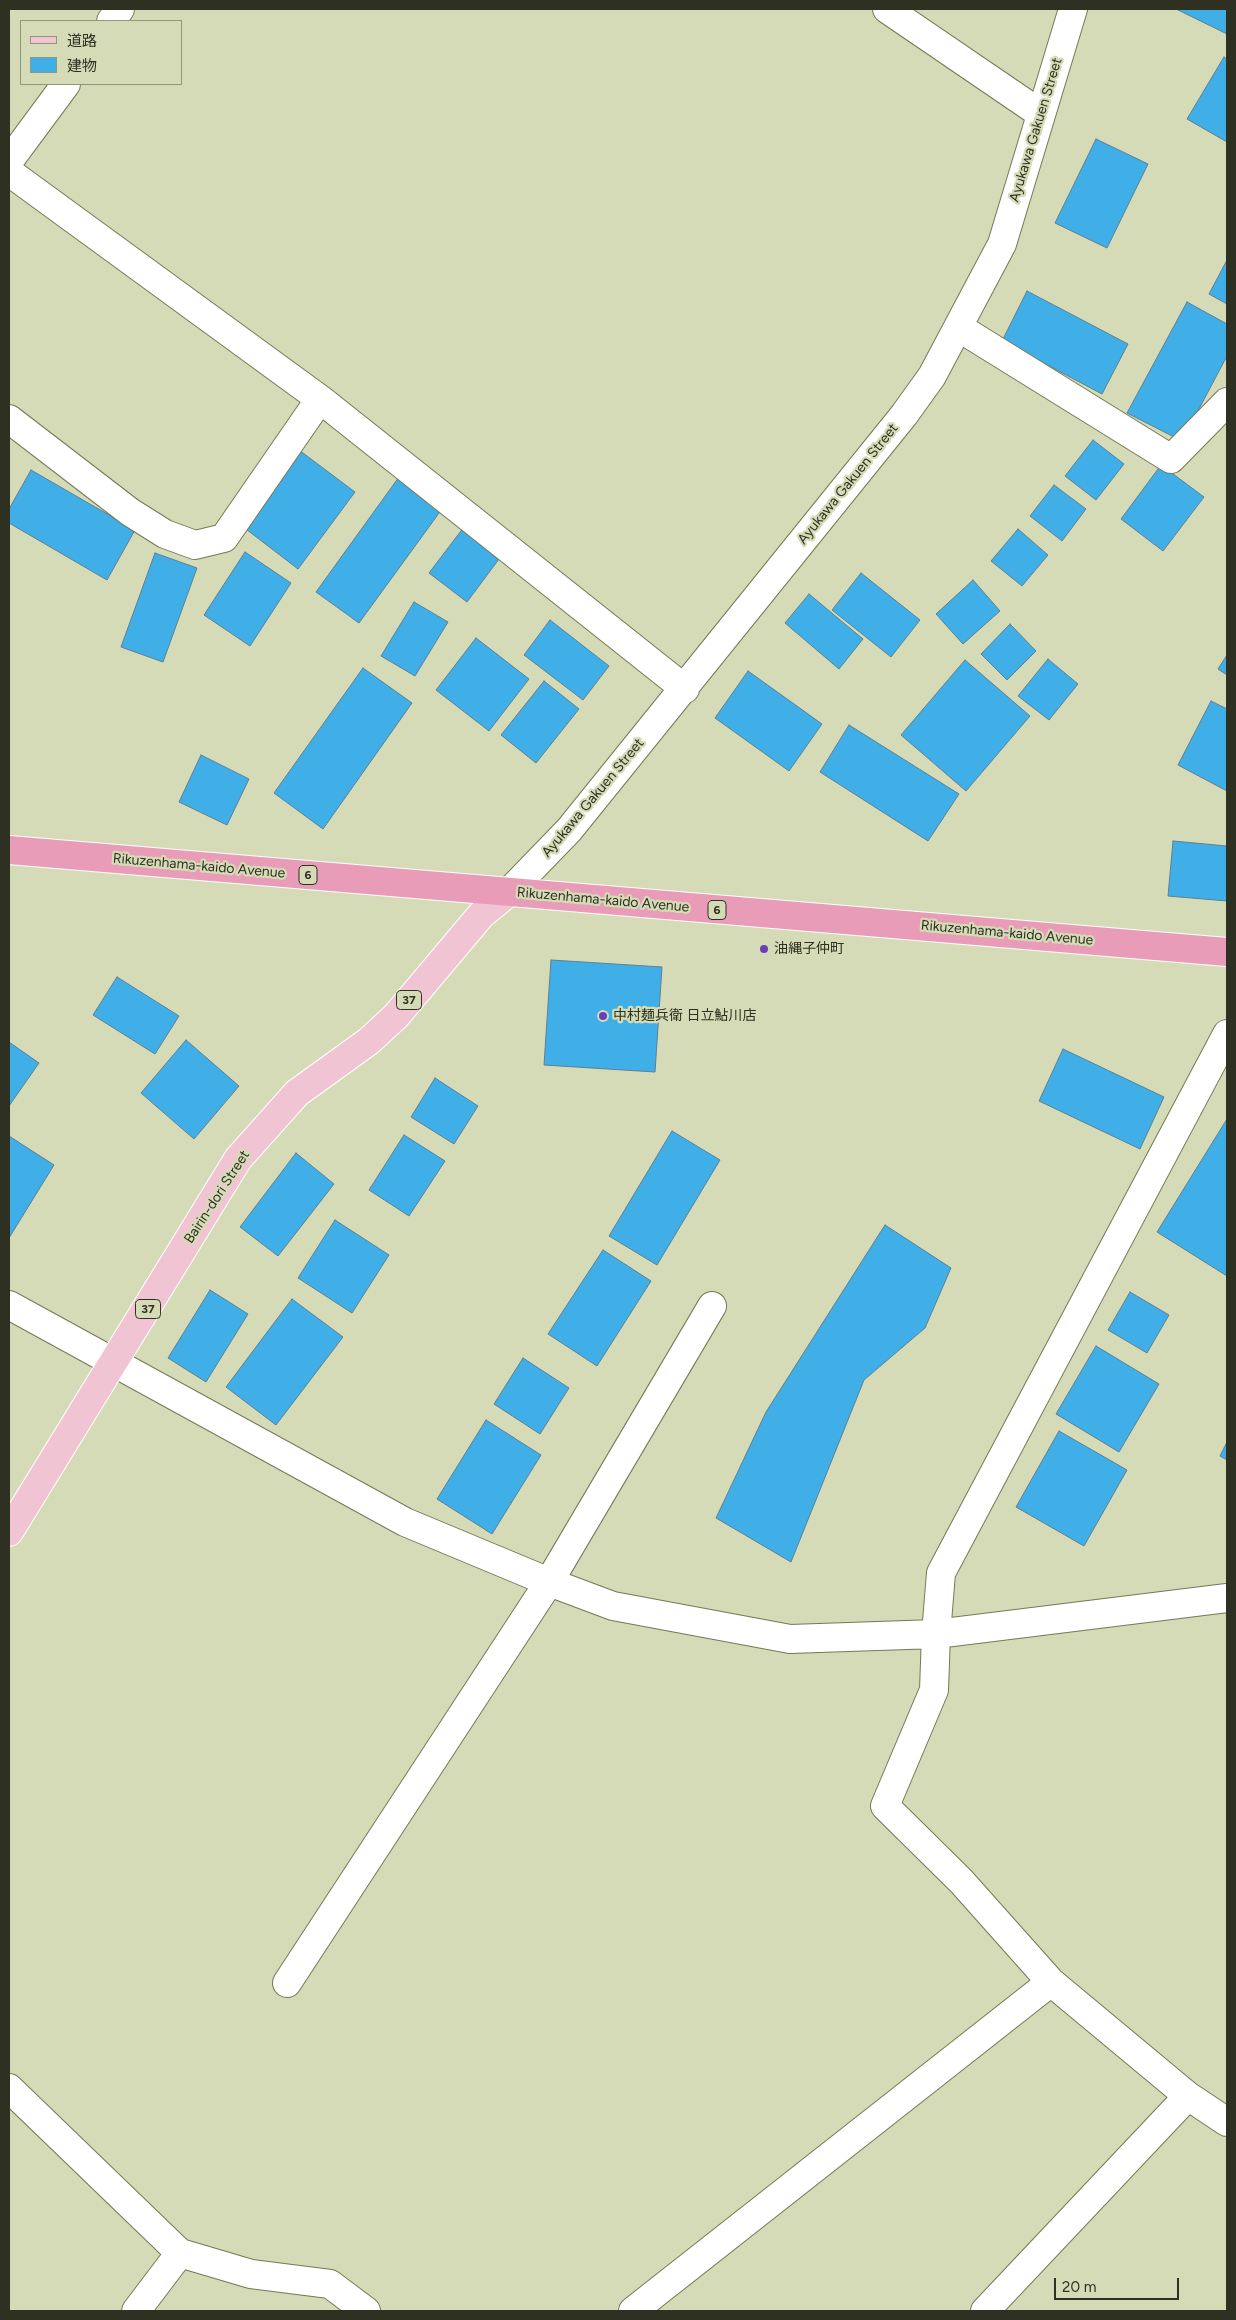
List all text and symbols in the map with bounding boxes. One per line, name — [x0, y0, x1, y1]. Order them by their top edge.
legend — [20, 20, 182, 85]
text: 道路 — [67, 32, 97, 50]
street label: Ayukawa Gakuen Street — [1006, 56, 1066, 204]
text: 建物 — [67, 57, 97, 75]
street label: Ayukawa Gakuen Street — [794, 420, 902, 548]
street label: Ayukawa Gakuen Street — [538, 735, 648, 861]
street label: Rikuzenhama-kaido Avenue — [112, 850, 286, 882]
road number: 6 — [299, 866, 317, 884]
street label: Rikuzenhama-kaido Avenue — [516, 884, 690, 916]
road number: 6 — [708, 900, 726, 920]
street label: Rikuzenhama-kaido Avenue — [920, 917, 1094, 949]
place label: 油縄子仲町 — [774, 941, 844, 957]
marker: 油縄子仲町 — [758, 943, 770, 955]
road number: 37 — [396, 990, 422, 1010]
place label: 中村麺兵衛 日立鮎川店 — [613, 1008, 756, 1024]
marker: 中村麺兵衛 日立鮎川店 — [597, 1010, 609, 1022]
street label: Bairin-dori Street — [181, 1147, 253, 1247]
road number: 37 — [136, 1300, 160, 1318]
scale bar — [1056, 2268, 1181, 2300]
text: 20 m — [1062, 2278, 1096, 2296]

